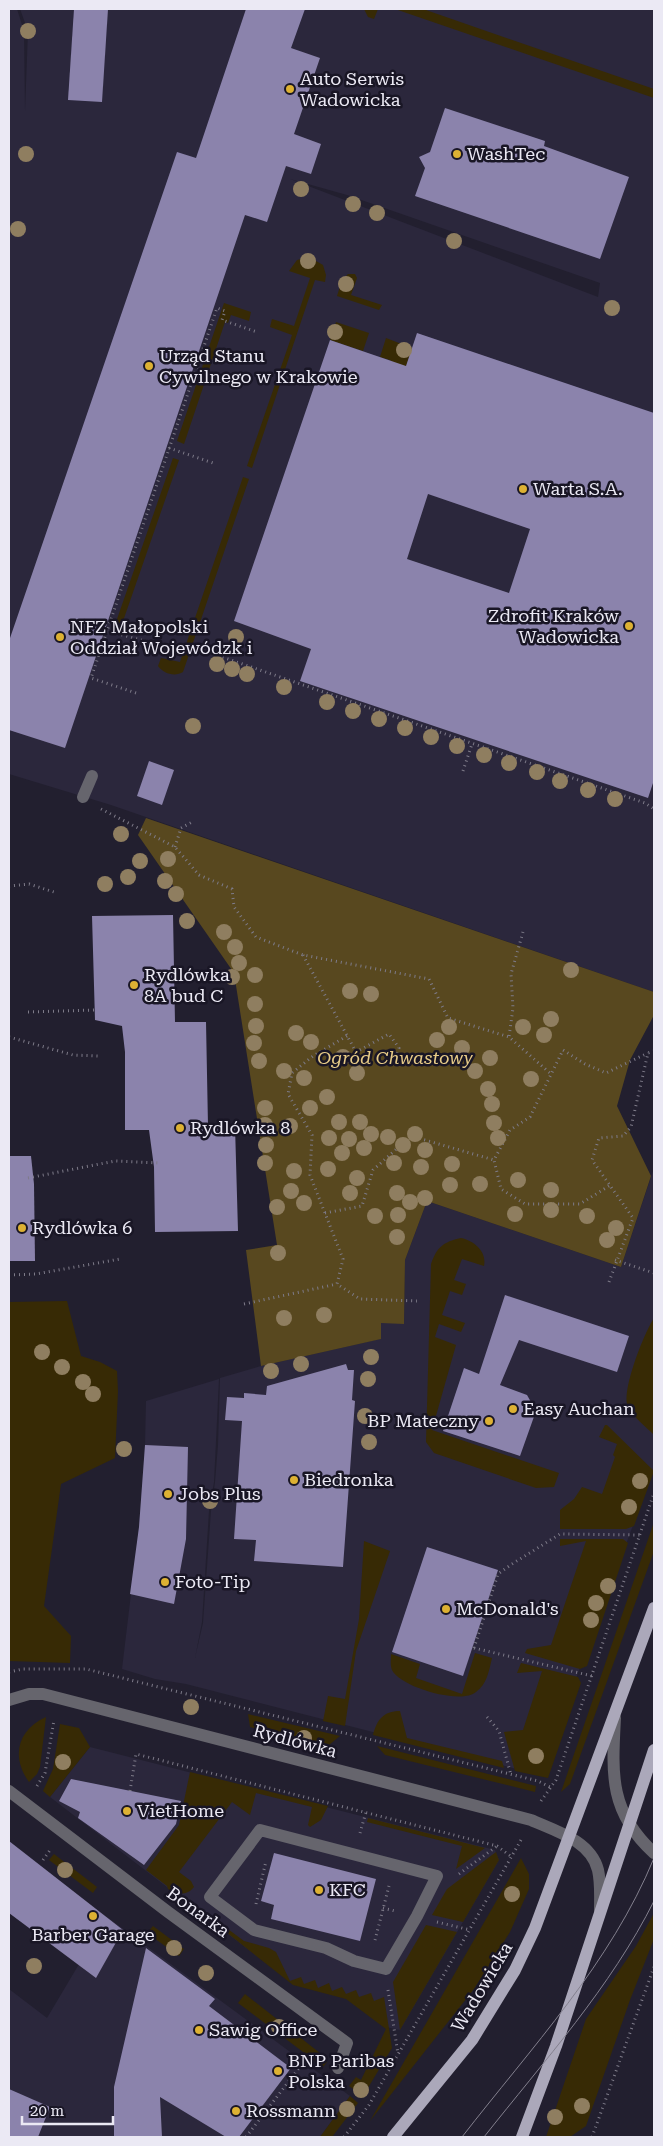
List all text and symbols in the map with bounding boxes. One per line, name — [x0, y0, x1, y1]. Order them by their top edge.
place label: Auto Serwis Wadowicka — [300, 68, 404, 110]
marker: Auto Serwis Wadowicka — [284, 83, 296, 95]
place label: WashTec — [467, 143, 545, 164]
marker: WashTec — [451, 148, 463, 160]
place label: Urząd Stanu Cywilnego w Krakowie — [159, 345, 358, 387]
marker: Urząd Stanu Cywilnego w Krakowie — [143, 360, 155, 372]
place label: Warta S.A. — [533, 478, 623, 499]
marker: Warta S.A. — [517, 483, 529, 495]
place label: Zdrofit Kraków Wadowicka — [488, 605, 619, 647]
place label: NFZ Małopolski Oddział Wojewódzk i — [70, 616, 253, 658]
marker: Zdrofit Kraków Wadowicka — [623, 620, 635, 632]
marker: NFZ Małopolski Oddział Wojewódzk i — [54, 631, 66, 643]
place label: Rydlówka 8A bud C — [144, 964, 230, 1006]
marker: Rydlówka 8A bud C — [128, 979, 140, 991]
park label: Ogród Chwastowy — [317, 1047, 474, 1068]
place label: Rydlówka 8 — [190, 1117, 290, 1138]
marker: Rydlówka 8 — [174, 1122, 186, 1134]
place label: Rydlówka 6 — [32, 1217, 132, 1238]
marker: Rydlówka 6 — [16, 1222, 28, 1234]
place label: Easy Auchan — [523, 1398, 635, 1419]
marker: Easy Auchan — [507, 1403, 519, 1415]
place label: BP Mateczny — [367, 1410, 479, 1431]
marker: BP Mateczny — [483, 1415, 495, 1427]
place label: Biedronka — [304, 1469, 394, 1490]
marker: Biedronka — [288, 1474, 300, 1486]
place label: Jobs Plus — [178, 1483, 260, 1504]
marker: Jobs Plus — [162, 1488, 174, 1500]
place label: Foto-Tip — [175, 1571, 250, 1592]
marker: Foto-Tip — [159, 1576, 171, 1588]
place label: McDonald's — [456, 1598, 559, 1619]
marker: McDonald's — [440, 1603, 452, 1615]
street label: Rydlówka — [251, 1719, 339, 1762]
place label: VietHome — [137, 1800, 224, 1821]
marker: VietHome — [121, 1805, 133, 1817]
place label: KFC — [329, 1879, 366, 1900]
street label: Bonarka — [163, 1882, 234, 1942]
marker: KFC — [313, 1884, 325, 1896]
marker: Barber Garage — [87, 1910, 99, 1922]
place label: Barber Garage — [31, 1924, 155, 1945]
street label: Wadowicka — [447, 1938, 517, 2035]
place label: Sawig Office — [209, 2019, 317, 2040]
marker: Sawig Office — [193, 2024, 205, 2036]
place label: BNP Paribas Polska — [288, 2050, 394, 2092]
marker: BNP Paribas Polska — [272, 2065, 284, 2077]
scale bar — [22, 2094, 114, 2126]
place label: Rossmann — [246, 2100, 336, 2121]
text: 20 m — [30, 2102, 65, 2120]
marker: Rossmann — [230, 2105, 242, 2117]

